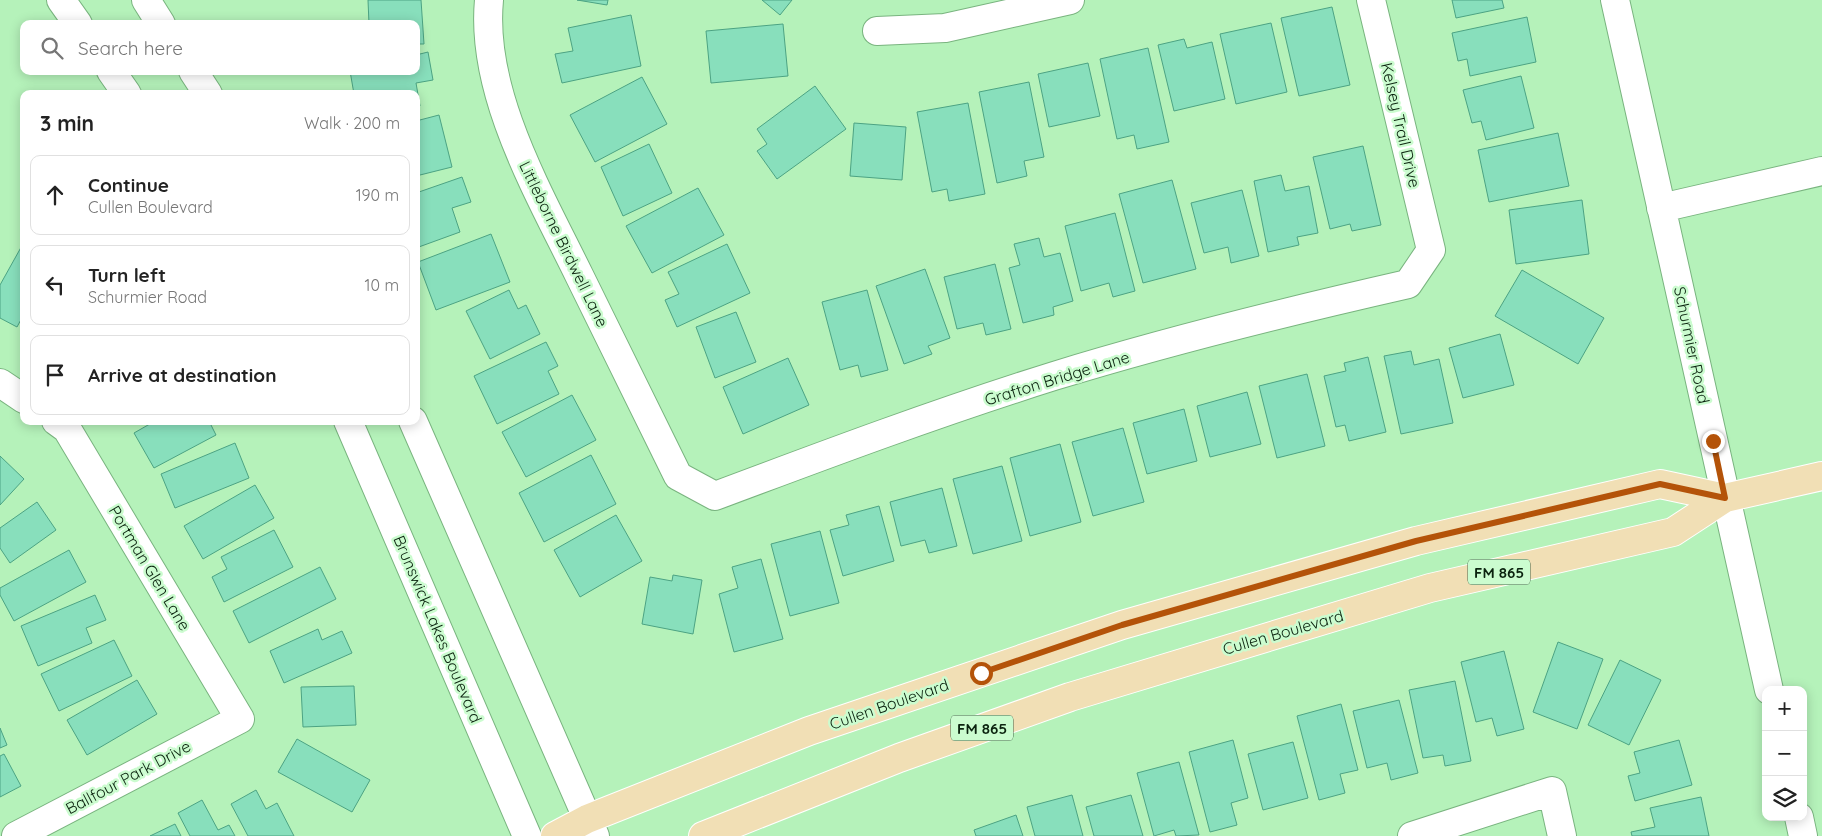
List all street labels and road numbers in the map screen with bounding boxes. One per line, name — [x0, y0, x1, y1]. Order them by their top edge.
street label: Kelsey Trail Drive — [1377, 61, 1425, 189]
street label: Littleborne Birdwell Lane — [515, 158, 613, 330]
street label: Schurmier Road — [1670, 285, 1714, 405]
street label: Grafton Bridge Lane — [982, 346, 1132, 410]
street label: Portman Glen Lane — [105, 502, 195, 634]
street label: Brunswick Lakes Boulevard — [389, 532, 487, 726]
road number: FM 865 — [1468, 560, 1530, 584]
street label: Cullen Boulevard — [1220, 605, 1346, 659]
street label: Cullen Boulevard — [827, 674, 951, 734]
road number: FM 865 — [951, 716, 1013, 740]
street label: Ballfour Park Drive — [62, 736, 194, 818]

